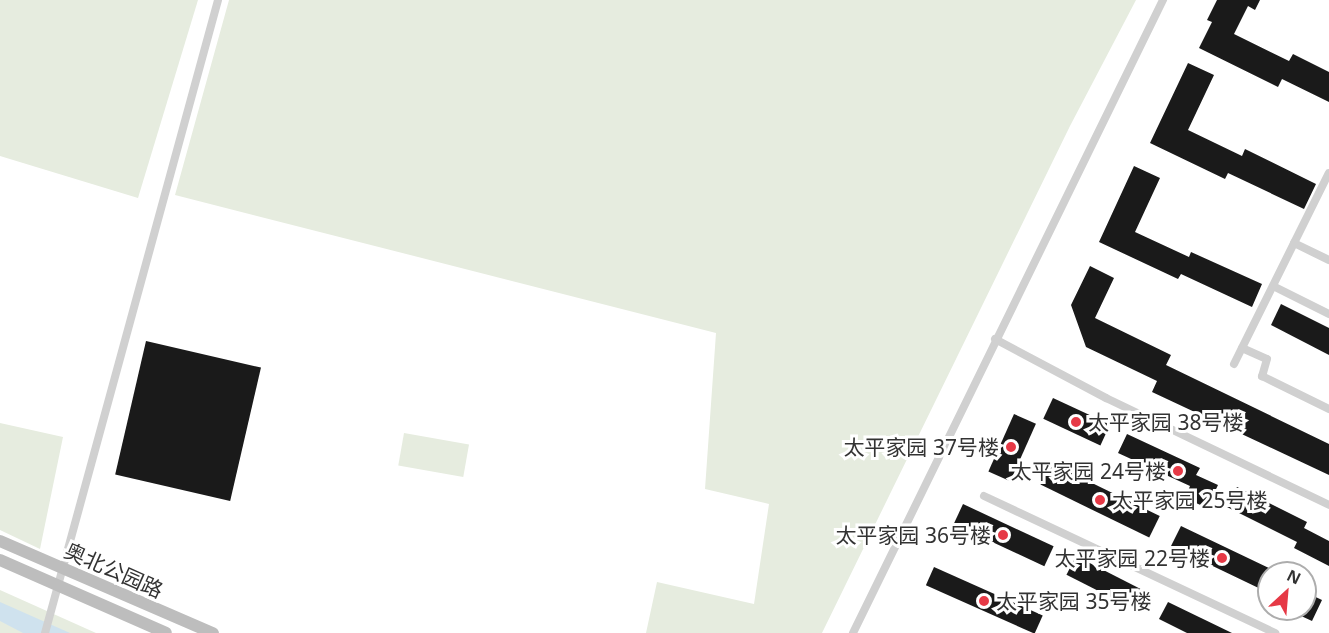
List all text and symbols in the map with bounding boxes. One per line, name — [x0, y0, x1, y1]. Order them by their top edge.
place label: 太平家园 38号楼 — [1088, 409, 1243, 435]
marker: 太平家园 38号楼 — [1069, 415, 1083, 429]
place label: 太平家园 37号楼 — [844, 434, 999, 460]
marker: 太平家园 37号楼 — [1004, 440, 1018, 454]
place label: 太平家园 24号楼 — [1011, 458, 1166, 484]
marker: 太平家园 24号楼 — [1171, 464, 1185, 478]
place label: 太平家园 25号楼 — [1112, 487, 1267, 513]
marker: 太平家园 25号楼 — [1093, 493, 1107, 507]
place label: 太平家园 36号楼 — [836, 522, 991, 548]
marker: 太平家园 36号楼 — [996, 528, 1010, 542]
street label: 奥北公园路 — [61, 537, 167, 603]
place label: 太平家园 22号楼 — [1055, 545, 1210, 571]
marker: 太平家园 22号楼 — [1215, 551, 1229, 565]
north arrow — [1257, 561, 1317, 621]
text: N — [1283, 564, 1305, 589]
place label: 太平家园 35号楼 — [996, 588, 1151, 614]
marker: 太平家园 35号楼 — [977, 594, 991, 608]

